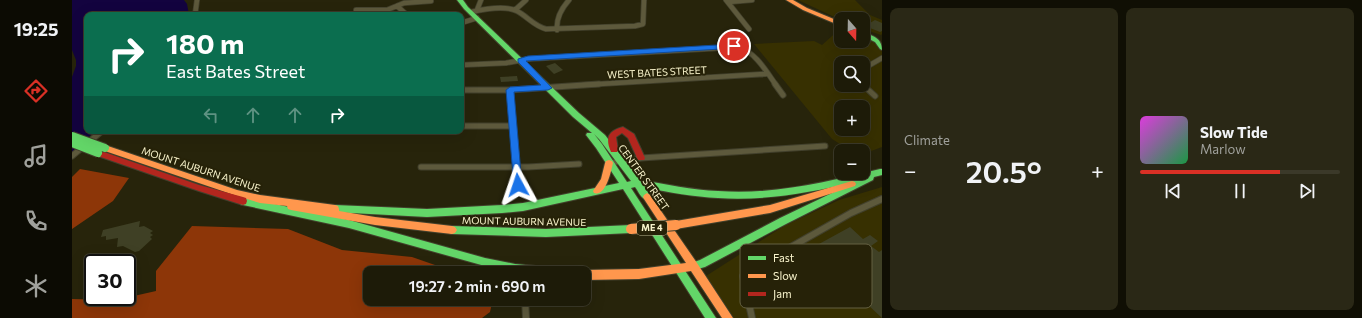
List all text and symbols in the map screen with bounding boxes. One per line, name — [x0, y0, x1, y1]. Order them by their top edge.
north arrow — [834, 12, 870, 48]
map controls — [834, 12, 870, 180]
text: 19:25 — [14, 18, 58, 40]
text: 180 m — [166, 26, 244, 60]
icon: right — [100, 28, 152, 80]
pin — [717, 29, 751, 63]
icon: arrive — [723, 35, 745, 57]
button: search — [834, 56, 870, 92]
text: East Bates Street — [166, 60, 305, 82]
street label: WEST BATES STREET — [607, 63, 708, 81]
icon: directions — [22, 77, 50, 105]
button: + — [834, 100, 870, 136]
icon: left — [200, 104, 222, 126]
icon: ahead — [242, 104, 264, 126]
icon: ahead — [284, 104, 306, 126]
icon: right — [326, 104, 348, 126]
text: Slow Tide — [1200, 123, 1268, 141]
text: Climate — [904, 132, 950, 148]
text: Marlow — [1200, 141, 1246, 157]
icon: music — [22, 142, 50, 170]
street label: CENTER STREET — [616, 142, 672, 213]
street label: MOUNT AUBURN AVENUE — [140, 144, 262, 194]
button: − — [834, 144, 870, 180]
text: 20.5° — [966, 152, 1042, 189]
text: − — [904, 157, 917, 184]
text: + — [1091, 157, 1104, 184]
position arrow — [497, 164, 539, 206]
icon: previous — [1162, 180, 1184, 202]
icon: pause — [1229, 180, 1251, 202]
icon: next — [1296, 180, 1318, 202]
icon: phone — [22, 207, 50, 235]
street label: MOUNT AUBURN AVENUE — [462, 214, 586, 228]
road number: ME 4 — [637, 221, 667, 235]
legend — [740, 244, 872, 308]
text: Fast — [773, 251, 795, 264]
speed limit sign: 30 — [84, 254, 136, 306]
text: Slow — [773, 269, 798, 282]
icon: climate — [22, 272, 50, 300]
text: 19:27 · 2 min · 690 m — [409, 277, 545, 295]
text: Jam — [773, 287, 792, 301]

